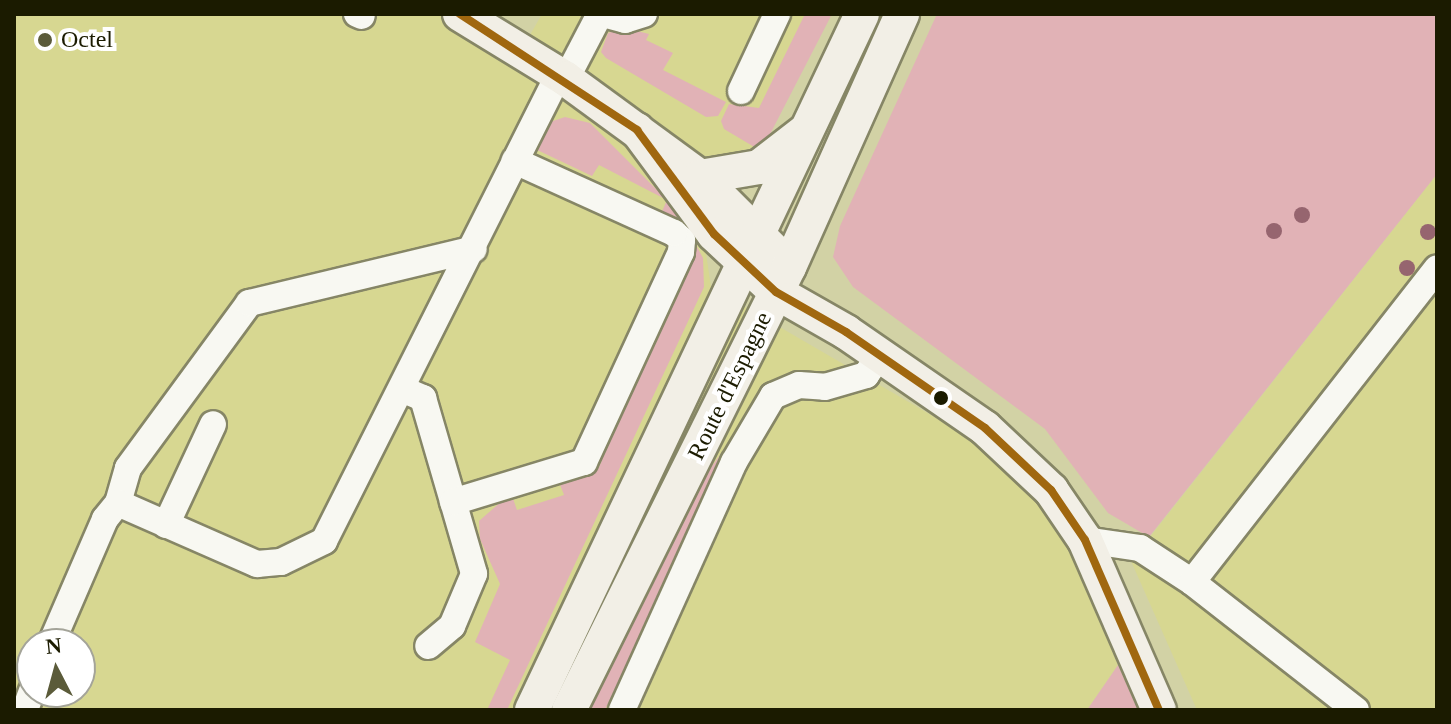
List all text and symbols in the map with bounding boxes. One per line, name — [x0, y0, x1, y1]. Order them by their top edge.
place label: Octel — [61, 26, 113, 54]
marker: Octel — [36, 31, 54, 49]
street label: Route d'Espagne — [682, 307, 778, 465]
unlabelled marker — [933, 390, 949, 406]
north arrow — [16, 628, 96, 708]
text: N — [44, 632, 63, 659]

